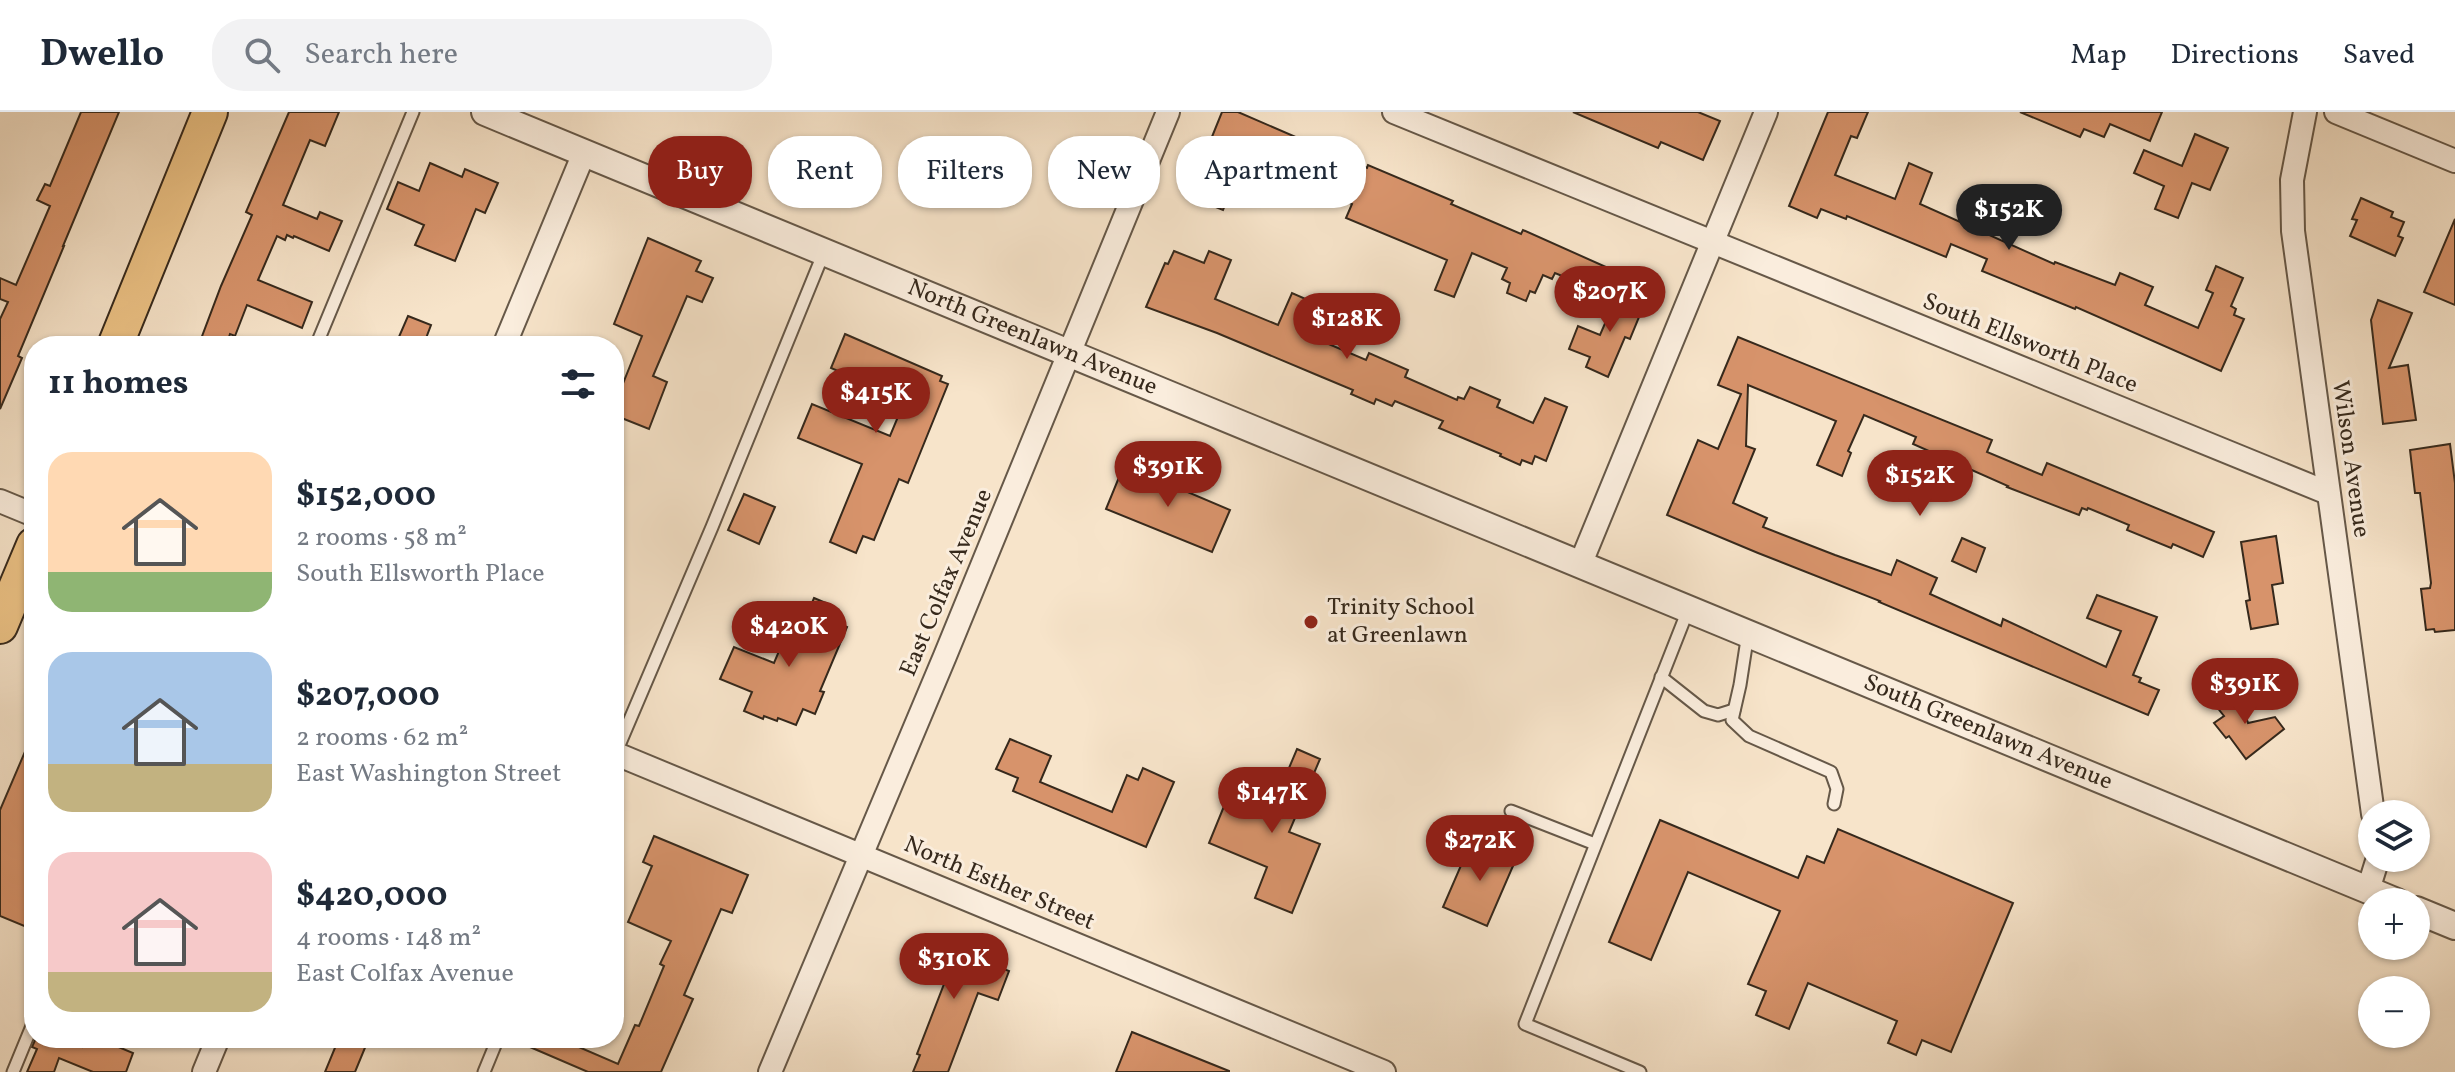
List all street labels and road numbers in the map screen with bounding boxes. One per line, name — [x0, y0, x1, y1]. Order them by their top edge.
street label: North Greenlawn Avenue — [902, 271, 1162, 405]
street label: South Ellsworth Place — [1917, 285, 2143, 403]
street label: Wilson Avenue — [2322, 378, 2378, 540]
street label: East Colfax Avenue — [892, 484, 1002, 682]
street label: South Greenlawn Avenue — [1858, 666, 2117, 800]
street label: North Esther Street — [898, 828, 1100, 940]

